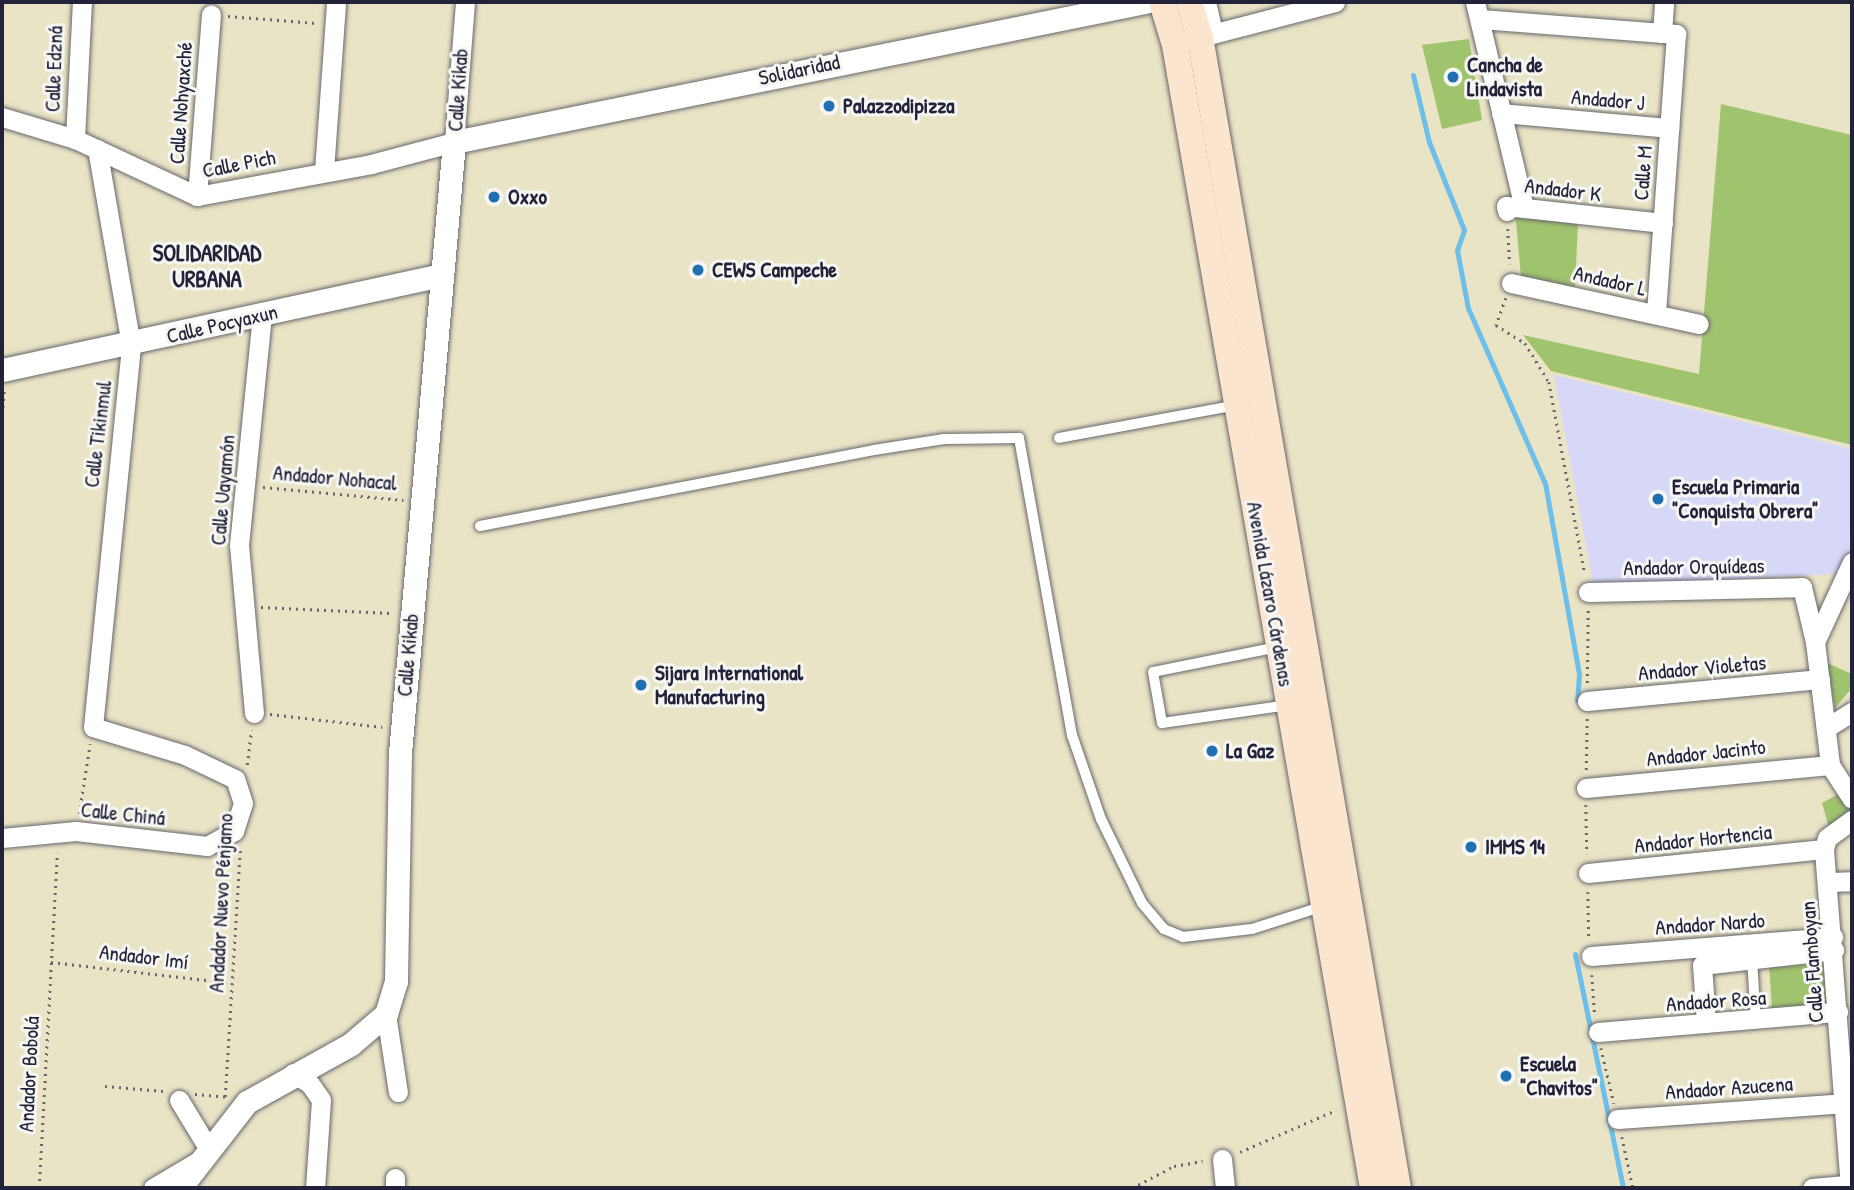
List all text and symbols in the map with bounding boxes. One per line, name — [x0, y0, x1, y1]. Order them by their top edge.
street label: Calle Edzná — [40, 26, 68, 112]
street label: Calle Nohyaxché — [164, 41, 198, 165]
street label: Calle Kikab — [443, 48, 473, 132]
street label: Solidaridad — [756, 49, 842, 91]
place label: Cancha de Lindavista — [1467, 52, 1543, 102]
marker: Cancha de Lindavista — [1445, 69, 1461, 85]
street label: Andador J — [1570, 84, 1646, 116]
place label: Palazzodipizza — [843, 93, 954, 119]
marker: Palazzodipizza — [821, 98, 837, 114]
street label: Calle Pich — [200, 145, 278, 183]
street label: Calle M — [1629, 145, 1657, 201]
street label: Andador K — [1523, 173, 1603, 207]
place label: Oxxo — [508, 184, 547, 210]
marker: Oxxo — [486, 189, 502, 205]
district label: SOLIDARIDAD URBANA — [153, 239, 261, 293]
place label: CEWS Campeche — [712, 257, 837, 283]
street label: Andador L — [1571, 260, 1649, 302]
marker: CEWS Campeche — [690, 262, 706, 278]
street label: Calle Pocyaxun — [164, 299, 280, 349]
street label: Calle Tikinmul — [79, 379, 117, 489]
street label: Calle Uayamón — [206, 434, 240, 546]
street label: Andador Nohacal — [272, 460, 398, 496]
place label: Escuela Primaria "Conquista Obrera" — [1672, 474, 1818, 524]
marker: Escuela Primaria "Conquista Obrera" — [1650, 491, 1666, 507]
street label: Avenida Lázaro Cárdenas — [1241, 500, 1299, 688]
street label: Andador Orquídeas — [1623, 553, 1765, 581]
street label: Calle Kikab — [392, 612, 424, 698]
street label: Andador Violetas — [1637, 650, 1767, 686]
place label: Sijara International Manufacturing — [655, 660, 803, 710]
marker: Sijara International Manufacturing — [633, 677, 649, 693]
street label: Andador Jacinto — [1645, 734, 1767, 772]
place label: La Gaz — [1226, 738, 1274, 764]
marker: La Gaz — [1204, 743, 1220, 759]
street label: Calle Chiná — [80, 797, 166, 831]
street label: Andador Nuevo Pénjamo — [204, 813, 238, 993]
street label: Andador Hortencia — [1633, 819, 1773, 859]
place label: IMMS 14 — [1485, 834, 1545, 860]
marker: IMMS 14 — [1463, 839, 1479, 855]
street label: Calle Flamboyan — [1795, 900, 1829, 1024]
street label: Andador Nardo — [1654, 908, 1766, 940]
street label: Andador Imí — [98, 939, 190, 975]
street label: Andador Rosa — [1665, 985, 1767, 1017]
street label: Andador Bobolá — [13, 1016, 45, 1132]
place label: Escuela "Chavitos" — [1520, 1051, 1598, 1101]
marker: Escuela "Chavitos" — [1498, 1068, 1514, 1084]
street label: Andador Azucena — [1664, 1071, 1794, 1105]

